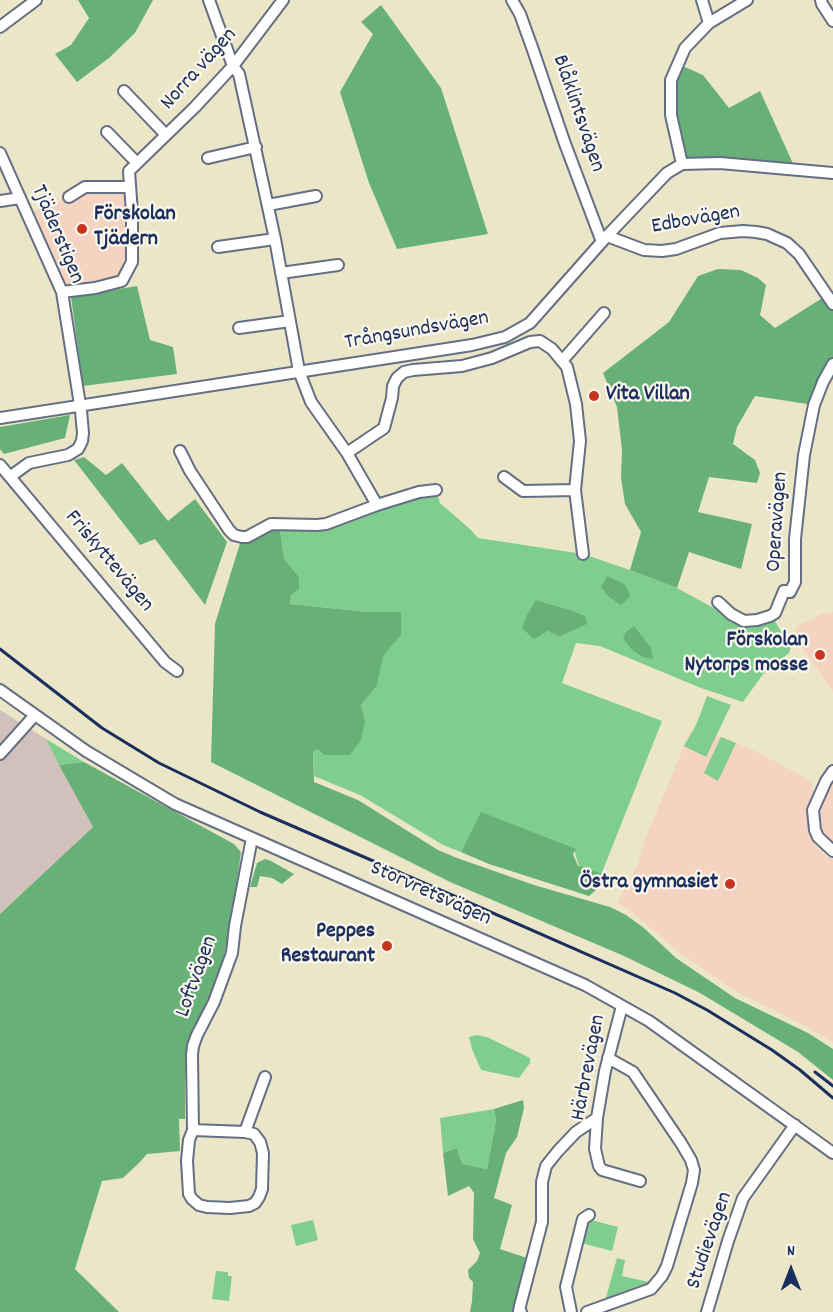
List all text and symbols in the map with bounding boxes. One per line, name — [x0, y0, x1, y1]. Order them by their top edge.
street label: Norra vägen — [156, 23, 244, 117]
street label: Blåklintsvägen — [545, 52, 609, 176]
street label: Tjäderstigen — [23, 182, 89, 288]
street label: Edbovägen — [650, 200, 742, 242]
place label: Förskolan Tjädern — [94, 203, 176, 254]
marker: Förskolan Tjädern — [75, 222, 89, 236]
street label: Trångsundsvägen — [343, 306, 491, 358]
place label: Vita Villan — [606, 383, 690, 409]
marker: Vita Villan — [587, 389, 601, 403]
street label: Operavägen — [762, 471, 796, 573]
street label: Friskyttevägen — [58, 506, 158, 618]
place label: Förskolan Nytorps mosse — [685, 629, 808, 680]
marker: Förskolan Nytorps mosse — [813, 648, 827, 662]
street label: Storvretsvägen — [365, 857, 495, 933]
place label: Östra gymnasiet — [580, 871, 718, 897]
marker: Östra gymnasiet — [723, 877, 737, 891]
place label: Peppes Restaurant — [281, 920, 375, 972]
street label: Loftvägen — [171, 933, 225, 1021]
marker: Peppes Restaurant — [380, 939, 394, 953]
street label: Härbrevägen — [567, 1013, 613, 1123]
street label: Studievägen — [682, 1189, 740, 1293]
north arrow — [761, 1240, 821, 1300]
text: N — [787, 1240, 795, 1263]

